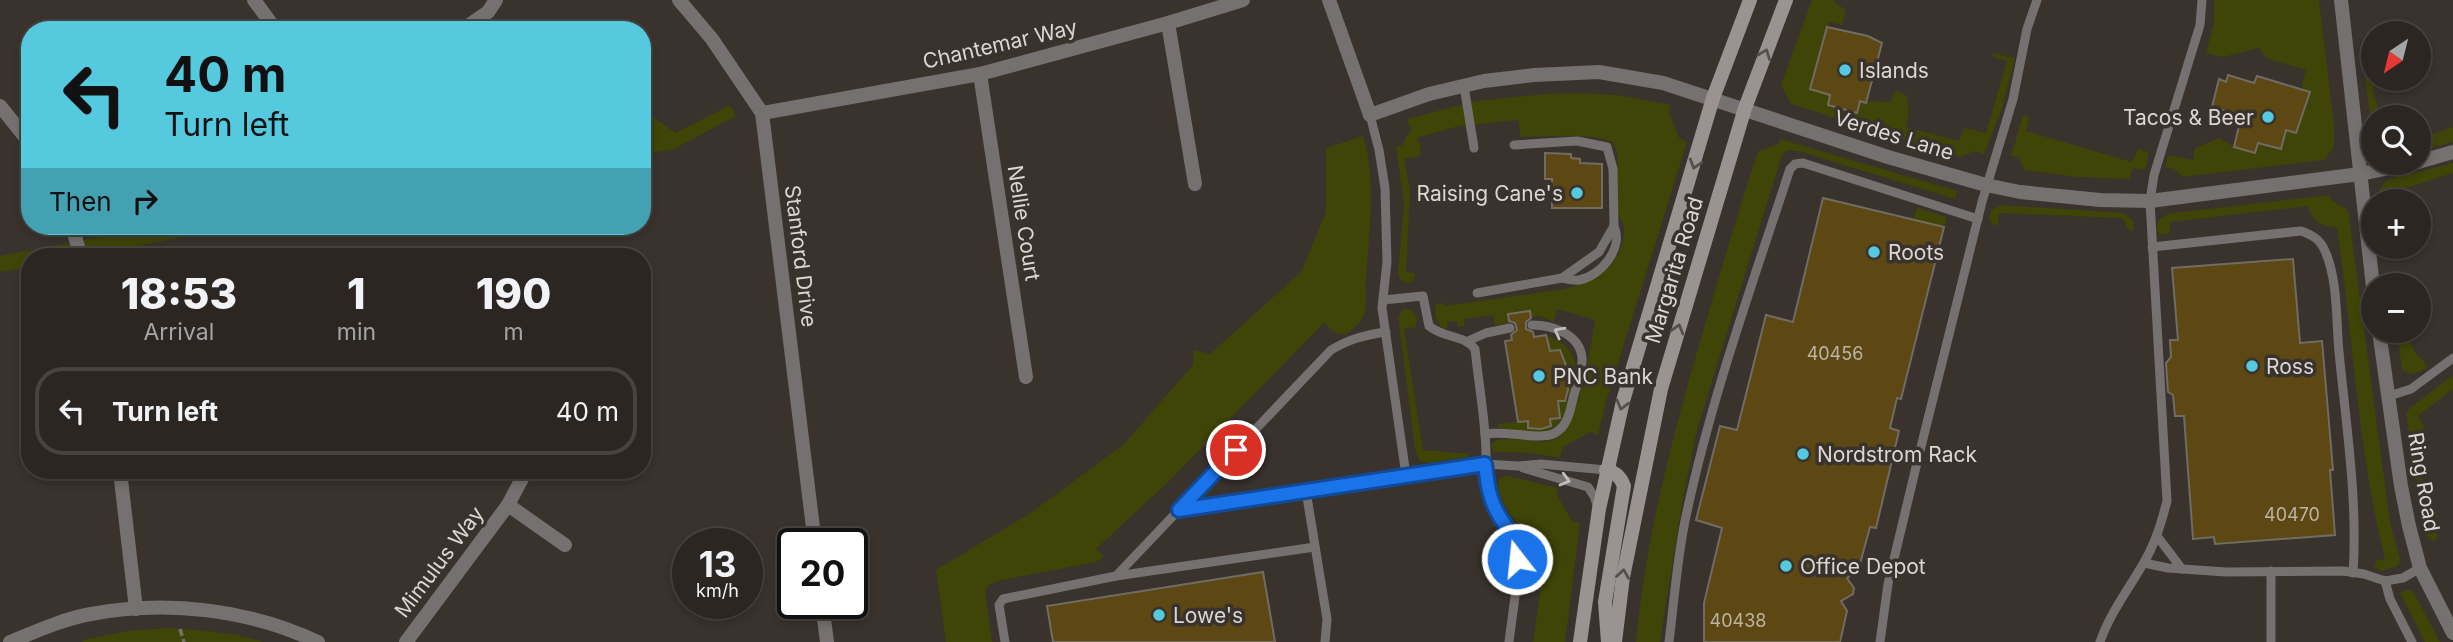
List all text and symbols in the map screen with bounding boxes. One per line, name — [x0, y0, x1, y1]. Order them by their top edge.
street label: Chantemar Way — [920, 14, 1080, 74]
north arrow — [2361, 21, 2431, 91]
map controls — [2361, 21, 2431, 343]
text: 40 m — [164, 45, 287, 104]
one-way arrow — [1757, 48, 1771, 60]
icon: left — [49, 49, 140, 140]
place label: Islands — [1859, 58, 1929, 83]
marker: Islands — [1837, 62, 1853, 78]
text: Turn left — [164, 105, 289, 144]
street label: Verdes Lane — [1831, 105, 1957, 165]
place label: Tacos & Beer — [2123, 105, 2254, 130]
button: search — [2361, 105, 2431, 175]
marker: Tacos & Beer — [2260, 109, 2276, 125]
one-way arrow — [1688, 158, 1703, 170]
street label: Nellie Court — [1003, 163, 1046, 283]
place label: Raising Cane's — [1416, 181, 1563, 206]
icon: right — [126, 182, 164, 220]
street label: Stanford Drive — [780, 184, 822, 328]
marker: Raising Cane's — [1569, 185, 1585, 201]
text: Then — [49, 186, 112, 217]
button: + — [2361, 189, 2431, 259]
street label: Margarita Road — [1640, 194, 1708, 346]
place label: Roots — [1888, 240, 1944, 265]
marker: Roots — [1866, 244, 1882, 260]
text: 18:53 — [121, 268, 237, 319]
text: 1 — [347, 268, 366, 319]
text: 190 — [476, 268, 551, 319]
button: − — [2361, 273, 2431, 343]
text: Arrival — [143, 318, 214, 346]
text: min — [337, 318, 376, 346]
text: m — [503, 318, 524, 346]
one-way arrow — [1670, 323, 1685, 335]
one-way arrow — [1554, 326, 1567, 340]
house number: 40456 — [1807, 343, 1863, 364]
place label: Ross — [2266, 354, 2314, 379]
marker: Ross — [2244, 358, 2260, 374]
place label: PNC Bank — [1553, 364, 1653, 389]
marker: PNC Bank — [1531, 368, 1547, 384]
icon: left — [53, 392, 91, 430]
text: Turn left — [112, 396, 218, 427]
text: 40 m — [556, 396, 619, 427]
one-way arrow — [1616, 399, 1630, 411]
pin — [1206, 420, 1266, 480]
street label: Ring Road — [2403, 430, 2445, 534]
icon: arrive — [1217, 431, 1255, 469]
place label: Nordstrom Rack — [1817, 442, 1977, 467]
marker: Nordstrom Rack — [1795, 446, 1811, 462]
one-way arrow — [1559, 472, 1571, 486]
street label: Mimulus Way — [389, 502, 489, 622]
house number: 40470 — [2264, 504, 2320, 525]
position arrow — [1480, 522, 1554, 596]
speed limit sign: 20 — [777, 528, 868, 619]
text: 13 — [699, 543, 736, 585]
place label: Office Depot — [1800, 554, 1926, 579]
marker: Office Depot — [1778, 558, 1794, 574]
one-way arrow — [1616, 568, 1631, 580]
text: km/h — [696, 580, 739, 601]
place label: Lowe's — [1173, 603, 1243, 628]
marker: Lowe's — [1151, 607, 1167, 623]
house number: 40438 — [1710, 610, 1766, 631]

